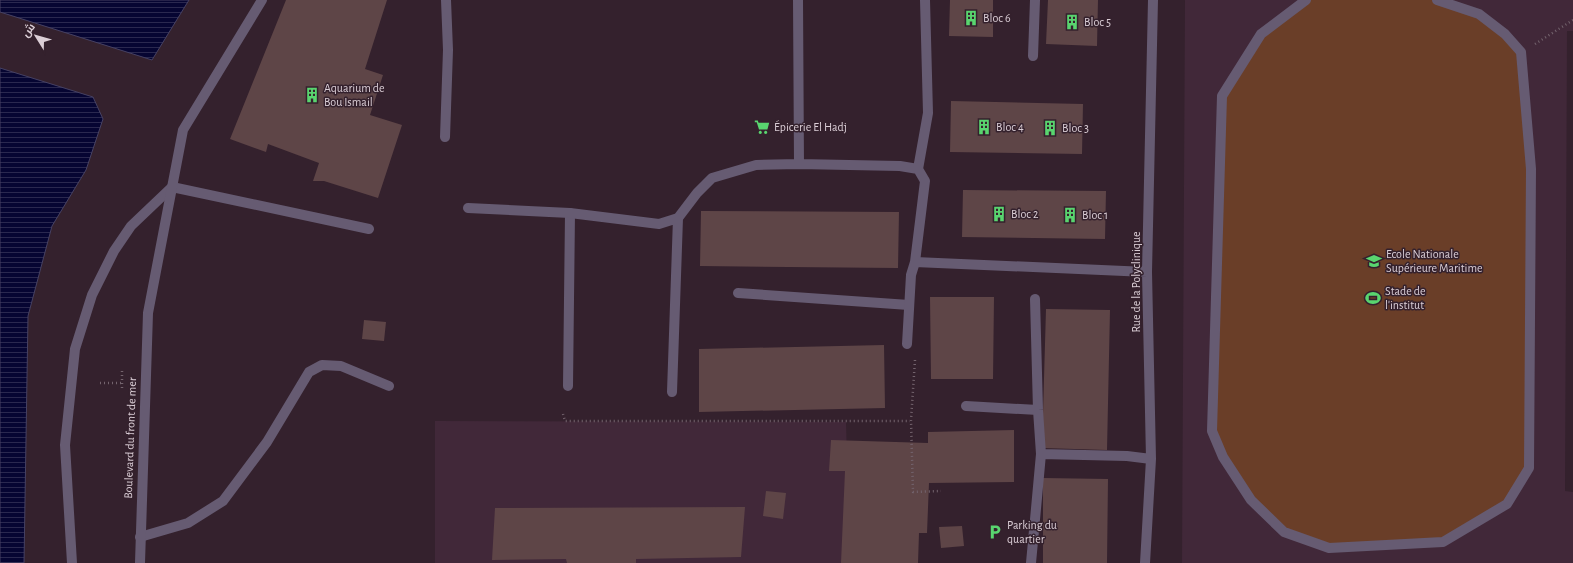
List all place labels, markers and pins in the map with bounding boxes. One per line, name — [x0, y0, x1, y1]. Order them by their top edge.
building icon: Bloc 6 — [962, 9, 980, 27]
place label: Bloc 6 — [983, 12, 1011, 24]
building icon: Bloc 5 — [1063, 13, 1081, 31]
place label: Bloc 5 — [1084, 16, 1111, 28]
place label: Aquarium de Bou Ismail — [324, 82, 385, 108]
building icon: Aquarium de Bou Ismail — [303, 86, 321, 104]
supermarket icon: Épicerie El Hadj — [753, 118, 771, 136]
building icon: Bloc 4 — [975, 118, 993, 136]
building icon: Bloc 3 — [1041, 119, 1059, 137]
place label: Épicerie El Hadj — [774, 120, 847, 134]
place label: Bloc 4 — [996, 121, 1024, 133]
place label: Bloc 3 — [1062, 122, 1089, 134]
building icon: Bloc 2 — [990, 205, 1008, 223]
building icon: Bloc 1 — [1061, 206, 1079, 224]
place label: Bloc 2 — [1011, 208, 1039, 220]
place label: Bloc 1 — [1082, 209, 1108, 221]
place label: Ecole Nationale Supérieure Maritime — [1386, 248, 1483, 274]
school or university icon: Ecole Nationale Supérieure Maritime — [1365, 252, 1383, 270]
place label: Stade de l'institut — [1385, 285, 1426, 311]
sports icon: Stade de l'institut — [1364, 289, 1382, 307]
place label: Parking du quartier — [1007, 519, 1057, 545]
parking icon: Parking du quartier — [986, 523, 1004, 541]

